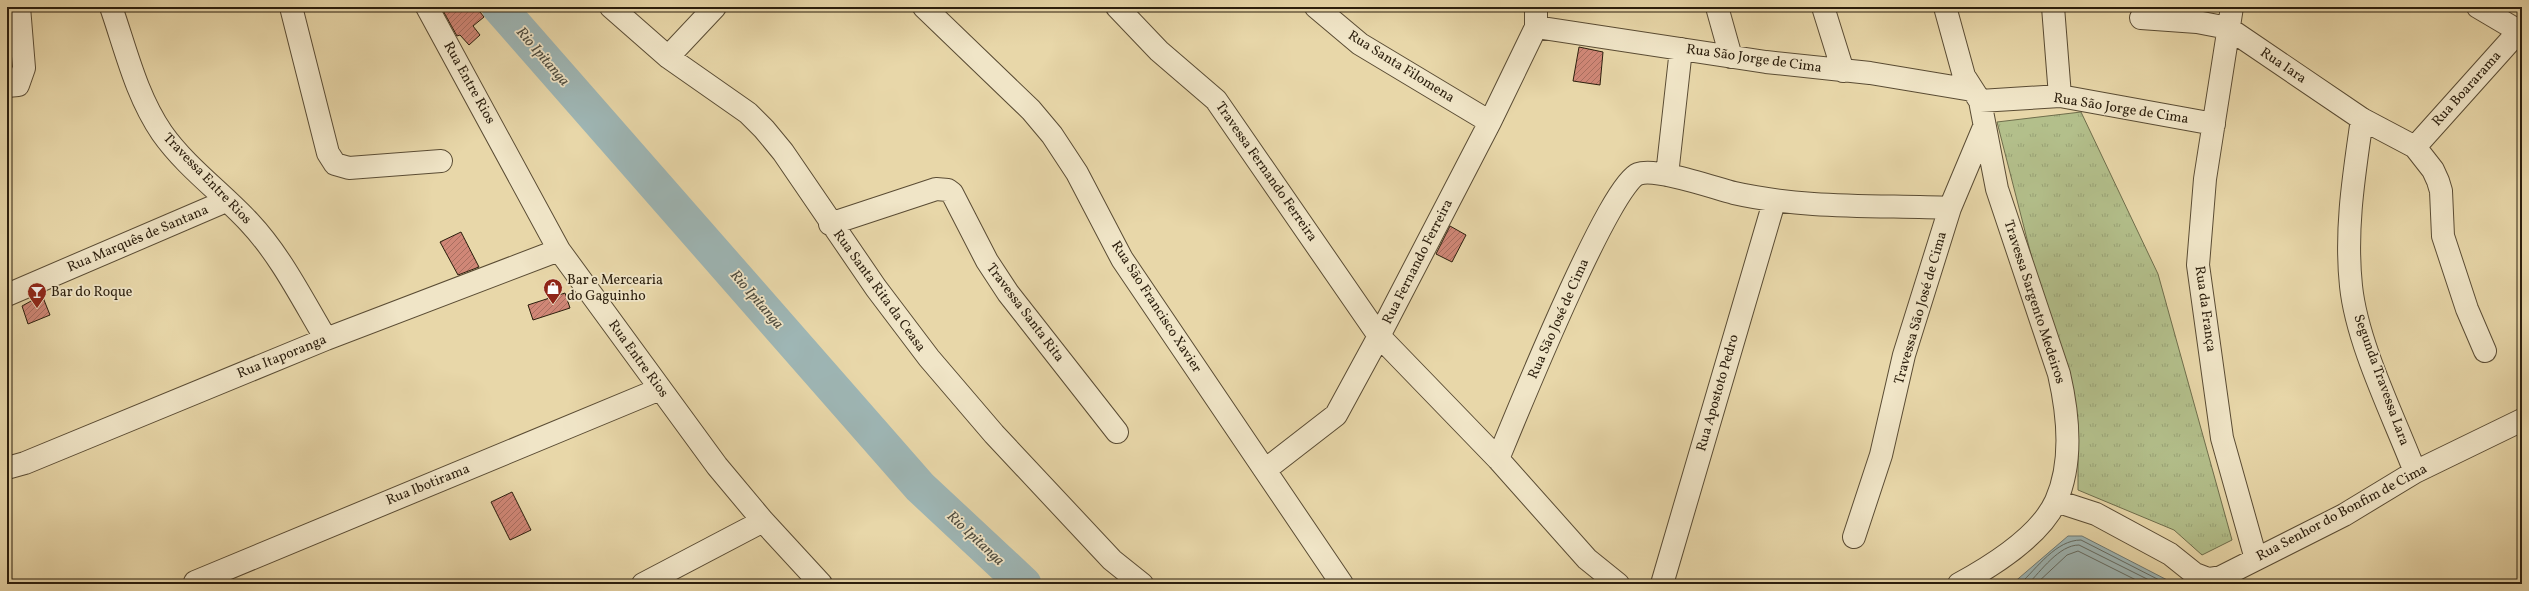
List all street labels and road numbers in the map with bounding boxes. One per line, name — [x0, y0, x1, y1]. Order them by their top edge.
street label: Rua Santa Filomena — [1344, 26, 1458, 108]
street label: Rua Entre Rios — [439, 38, 499, 128]
street label: Rua São Jorge de Cima — [1685, 40, 1823, 78]
street label: Rua Iara — [2256, 44, 2310, 88]
street label: Rua Boararama — [2428, 47, 2506, 131]
street label: Rua São Jorge de Cima — [2052, 89, 2190, 129]
street label: Travessa Fernando Ferreira — [1210, 98, 1322, 246]
street label: Travessa Entre Rios — [159, 129, 255, 229]
street label: Rua Fernando Ferreira — [1378, 196, 1458, 328]
street label: Rua Marquês de Santana — [64, 201, 212, 277]
street label: Travessa Sargento Medeiros — [1999, 218, 2069, 386]
street label: Rua Santa Rita da Ceasa — [828, 226, 930, 356]
street label: Travessa São José de Cima — [1890, 229, 1952, 387]
street label: Rua São Francisco Xavier — [1106, 237, 1206, 377]
street label: Rua São José de Cima — [1524, 256, 1594, 382]
street label: Travessa Santa Rita — [982, 260, 1068, 366]
street label: Rua da França — [2190, 265, 2220, 353]
street label: Segunda Travessa Lara — [2348, 312, 2414, 448]
street label: Rua Entre Rios — [603, 316, 673, 402]
street label: Rua Itaporanga — [234, 330, 330, 384]
street label: Rua Apostoto Pedro — [1692, 332, 1744, 454]
street label: Rua Ibotirama — [383, 460, 473, 510]
street label: Rua Senhor do Bonfim de Cima — [2253, 460, 2431, 566]

